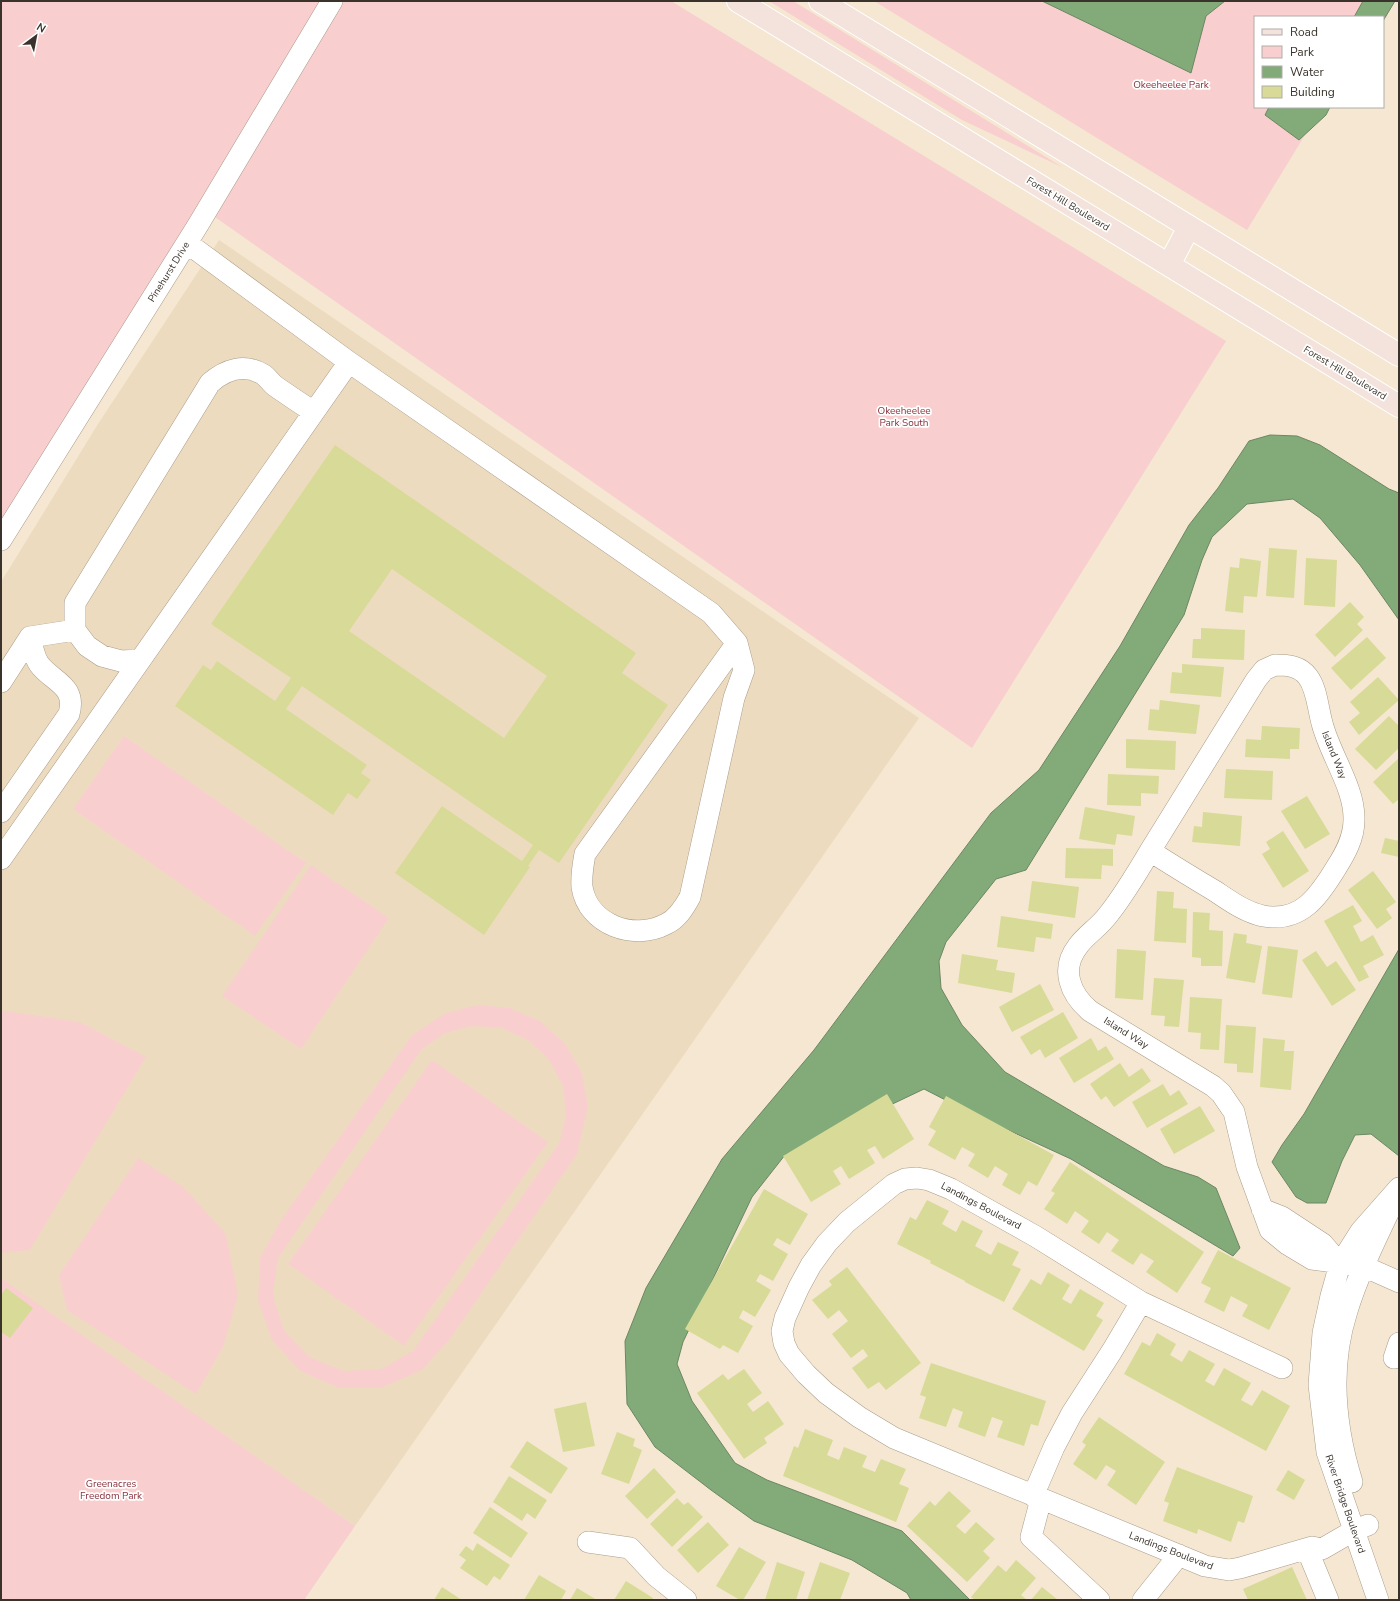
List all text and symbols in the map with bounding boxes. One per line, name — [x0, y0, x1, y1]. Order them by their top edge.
north arrow — [16, 16, 56, 56]
legend — [1254, 16, 1384, 108]
text: N — [34, 19, 49, 36]
text: Road — [1290, 24, 1318, 40]
text: Park — [1290, 44, 1315, 60]
text: Water — [1290, 64, 1324, 80]
park label: Okeeheelee Park — [1133, 78, 1210, 92]
text: Building — [1290, 84, 1335, 100]
street label: Forest Hill Boulevard — [1024, 174, 1112, 234]
street label: Pinehurst Drive — [145, 239, 193, 305]
street label: Forest Hill Boulevard — [1301, 343, 1389, 403]
park label: Okeeheelee Park South — [877, 404, 931, 430]
street label: Island Way — [1318, 729, 1350, 782]
street label: Island Way — [1101, 1014, 1152, 1053]
street label: Landings Boulevard — [938, 1179, 1024, 1233]
street label: River Bridge Boulevard — [1322, 1453, 1369, 1555]
park label: Greenacres Freedom Park — [80, 1477, 143, 1503]
street label: Landings Boulevard — [1127, 1528, 1215, 1574]

